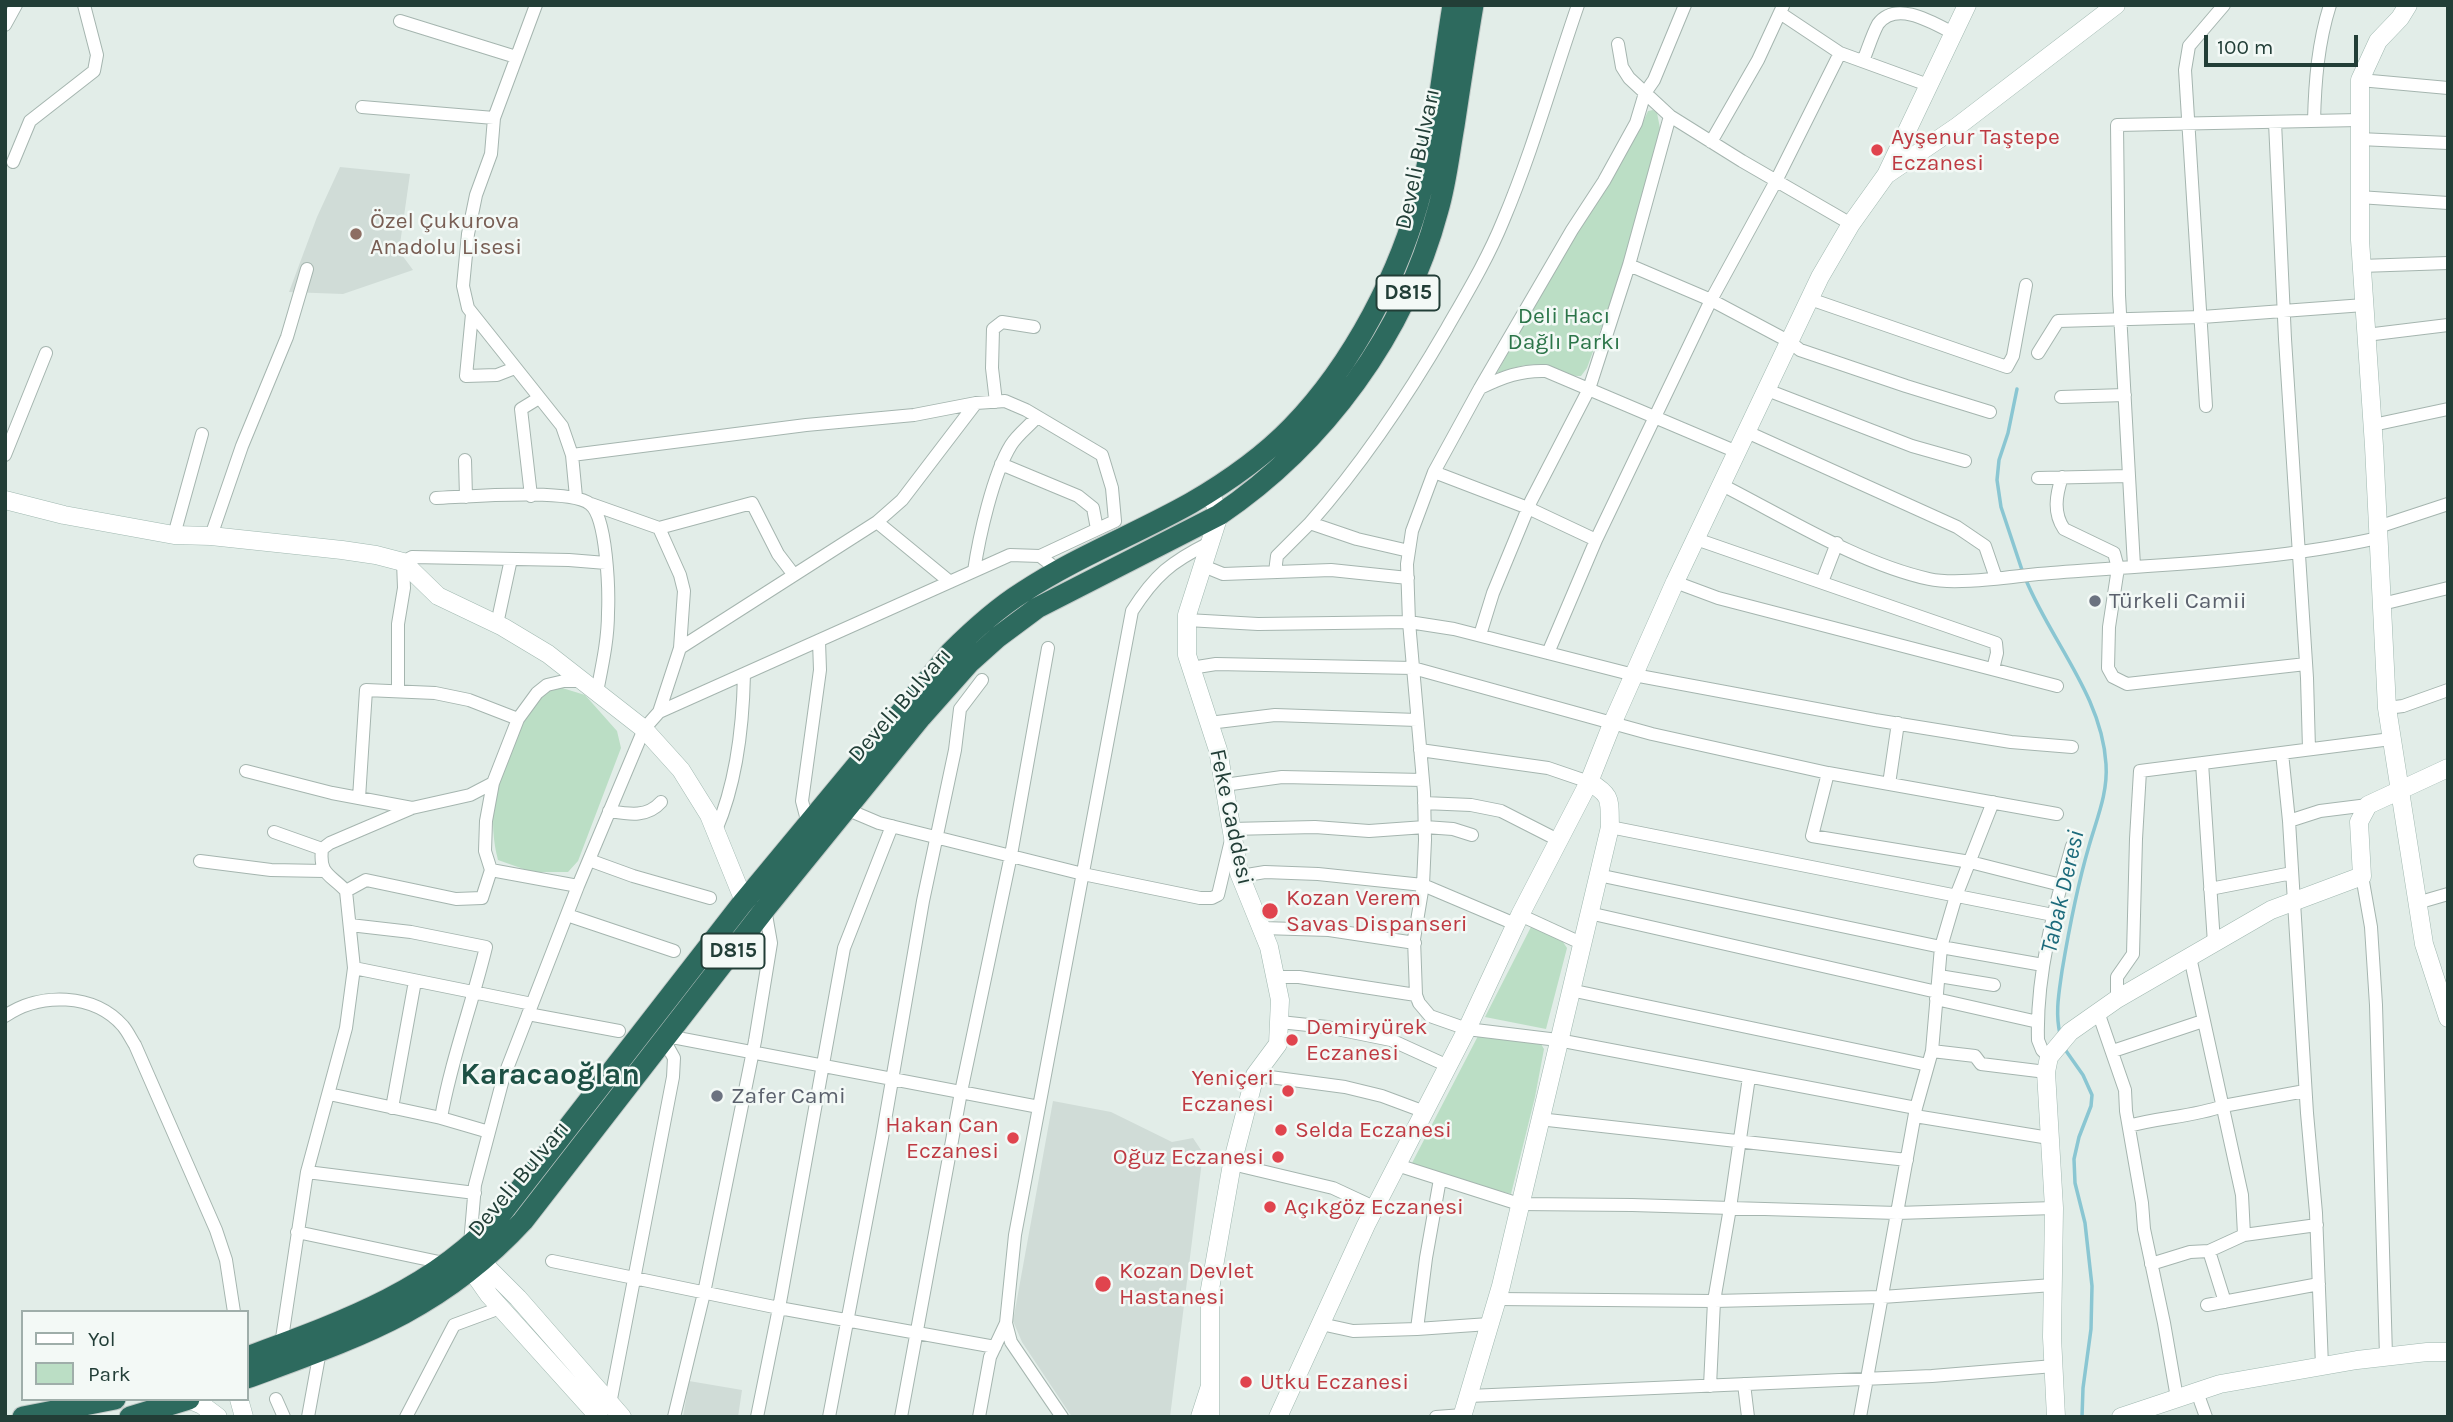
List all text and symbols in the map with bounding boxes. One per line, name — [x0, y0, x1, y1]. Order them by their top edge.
scale bar — [2208, 21, 2362, 65]
text: 100 m — [2217, 35, 2274, 59]
street label: Develi Bulvarı — [1390, 86, 1446, 232]
place label: Ayşenur Taştepe Eczanesi — [1891, 123, 2060, 177]
marker: Ayşenur Taştepe Eczanesi — [1869, 142, 1885, 158]
place label: Özel Çukurova Anadolu Lisesi — [370, 207, 522, 261]
marker: Özel Çukurova Anadolu Lisesi — [348, 226, 364, 242]
road number: D815 — [1376, 276, 1440, 310]
park label: Deli Hacı Dağlı Parkı — [1507, 302, 1621, 356]
place label: Türkeli Camii — [2109, 587, 2247, 615]
marker: Türkeli Camii — [2087, 593, 2103, 609]
street label: Develi Bulvarı — [843, 642, 957, 768]
street label: Feke Caddesi — [1203, 747, 1259, 887]
water label: Tabak Deresi — [2035, 828, 2091, 956]
place label: Kozan Verem Savas Dispanseri — [1286, 884, 1468, 938]
marker: Kozan Verem Savas Dispanseri — [1260, 901, 1280, 921]
road number: D815 — [702, 934, 764, 968]
place label: Demiryürek Eczanesi — [1306, 1013, 1427, 1067]
marker: Demiryürek Eczanesi — [1284, 1032, 1300, 1048]
district label: Karacaoğlan — [460, 1057, 640, 1093]
place label: Yeniçeri Eczanesi — [1181, 1064, 1274, 1118]
place label: Zafer Cami — [731, 1082, 846, 1110]
marker: Yeniçeri Eczanesi — [1280, 1083, 1296, 1099]
marker: Zafer Cami — [709, 1088, 725, 1104]
place label: Hakan Can Eczanesi — [885, 1111, 999, 1165]
street label: Develi Bulvarı — [462, 1115, 576, 1243]
place label: Selda Eczanesi — [1295, 1116, 1452, 1144]
marker: Selda Eczanesi — [1273, 1122, 1289, 1138]
marker: Hakan Can Eczanesi — [1005, 1130, 1021, 1146]
place label: Oğuz Eczanesi — [1113, 1143, 1264, 1171]
marker: Oğuz Eczanesi — [1270, 1149, 1286, 1165]
place label: Açıkgöz Eczanesi — [1284, 1193, 1464, 1221]
marker: Açıkgöz Eczanesi — [1262, 1199, 1278, 1215]
place label: Kozan Devlet Hastanesi — [1119, 1257, 1254, 1311]
marker: Kozan Devlet Hastanesi — [1093, 1274, 1113, 1294]
legend — [21, 1310, 248, 1401]
text: Yol — [88, 1327, 116, 1351]
text: Park — [88, 1362, 131, 1386]
place label: Utku Eczanesi — [1260, 1368, 1409, 1396]
marker: Utku Eczanesi — [1238, 1374, 1254, 1390]

